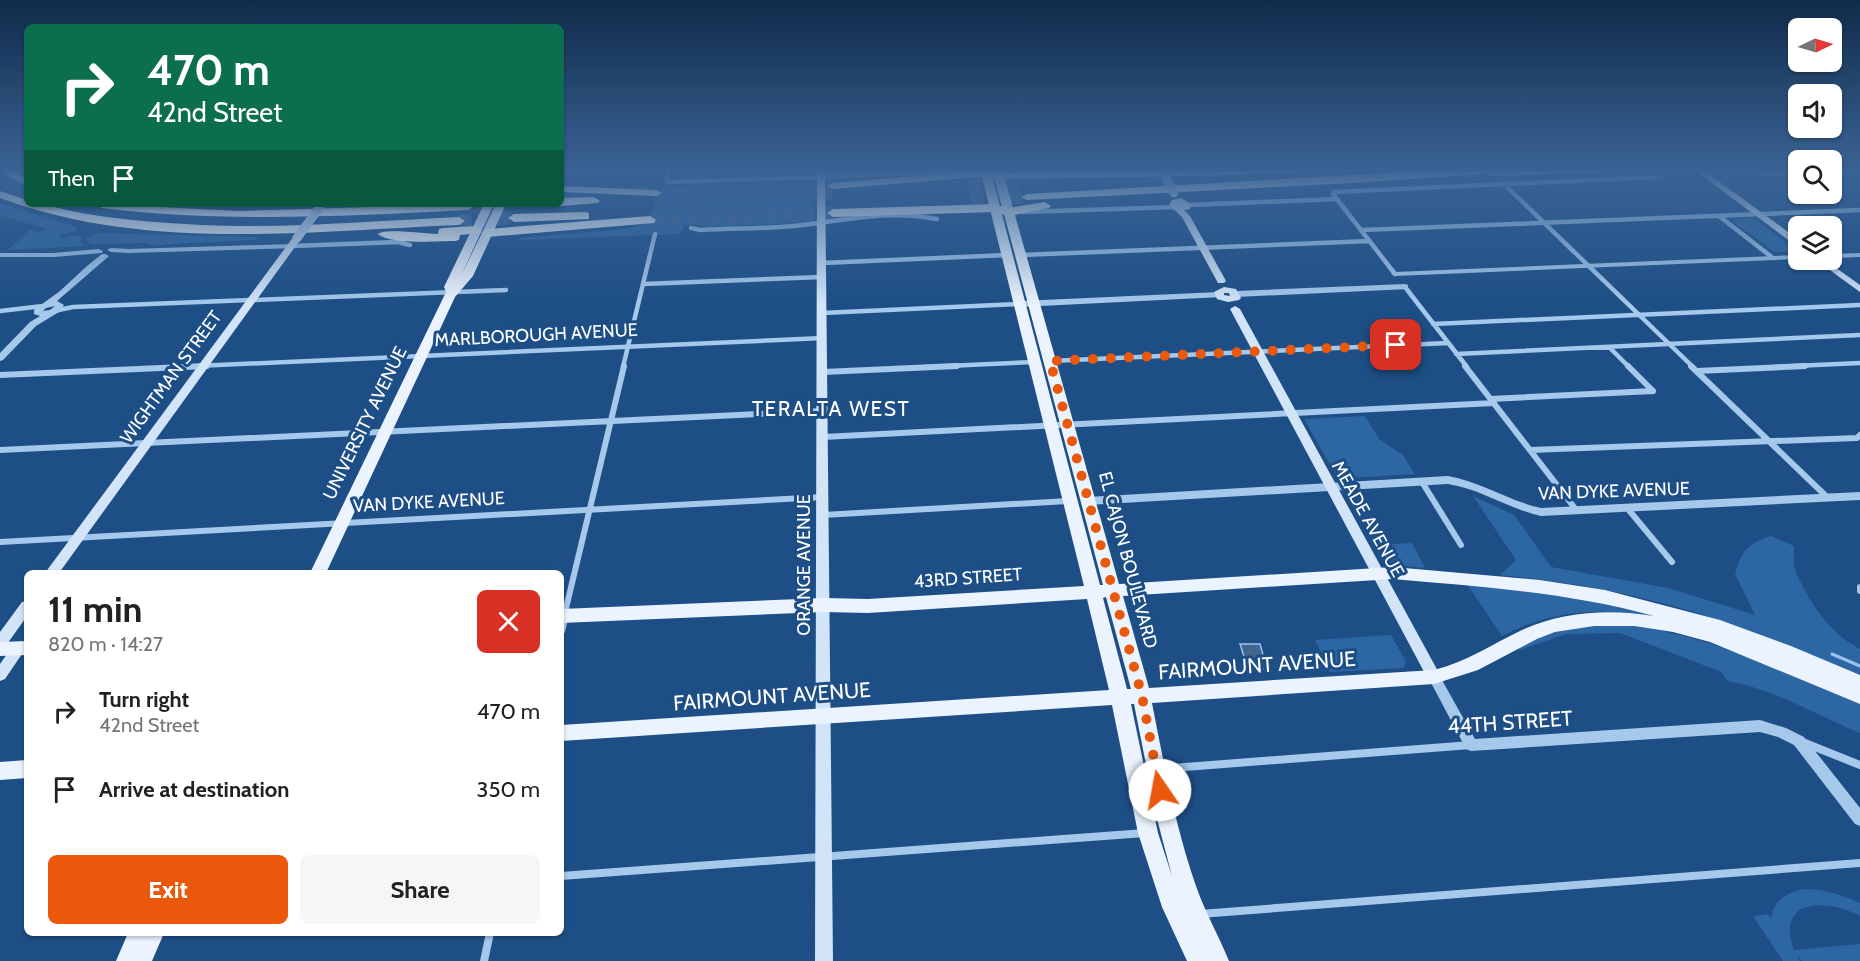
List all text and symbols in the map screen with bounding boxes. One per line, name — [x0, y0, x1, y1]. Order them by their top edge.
north arrow — [1788, 18, 1842, 72]
map controls — [1788, 18, 1842, 270]
text: 470 m — [147, 44, 270, 96]
icon: right — [48, 48, 126, 126]
button: sound — [1788, 84, 1842, 138]
text: 42nd Street — [147, 96, 282, 129]
button: search — [1788, 150, 1842, 204]
icon: arrive — [107, 162, 140, 195]
text: Then — [48, 165, 95, 192]
button: layers — [1788, 216, 1842, 270]
street label: WIGHTMAN STREET — [116, 306, 227, 448]
street label: MARLBOROUGH AVENUE — [434, 319, 638, 351]
pin — [1370, 319, 1421, 370]
icon: arrive — [1379, 328, 1412, 361]
street label: UNIVERSITY AVENUE — [318, 343, 412, 503]
district label: TERALTA WEST — [752, 396, 910, 421]
street label: MEADE AVENUE — [1327, 457, 1409, 581]
street label: EL CAJON BOULEVARD — [1094, 469, 1162, 651]
street label: VAN DYKE AVENUE — [1538, 477, 1690, 505]
street label: VAN DYKE AVENUE — [353, 487, 505, 517]
street label: ORANGE AVENUE — [793, 494, 815, 636]
street label: 43RD STREET — [913, 563, 1023, 593]
text: 11 min — [48, 587, 142, 631]
button: close — [477, 590, 540, 653]
text: 820 m · 14:27 — [48, 632, 163, 656]
street label: FAIRMOUNT AVENUE — [1157, 646, 1357, 684]
street label: FAIRMOUNT AVENUE — [672, 677, 872, 715]
text: Turn right — [99, 686, 189, 713]
icon: right — [48, 695, 81, 728]
text: 470 m — [477, 698, 540, 725]
street label: 44TH STREET — [1447, 705, 1573, 739]
text: 42nd Street — [99, 713, 199, 737]
position arrow — [1128, 758, 1192, 822]
icon: arrive — [48, 773, 81, 806]
text: Arrive at destination — [99, 776, 289, 803]
text: 350 m — [477, 776, 540, 803]
button: Exit — [48, 855, 288, 924]
button: Share — [300, 855, 540, 924]

